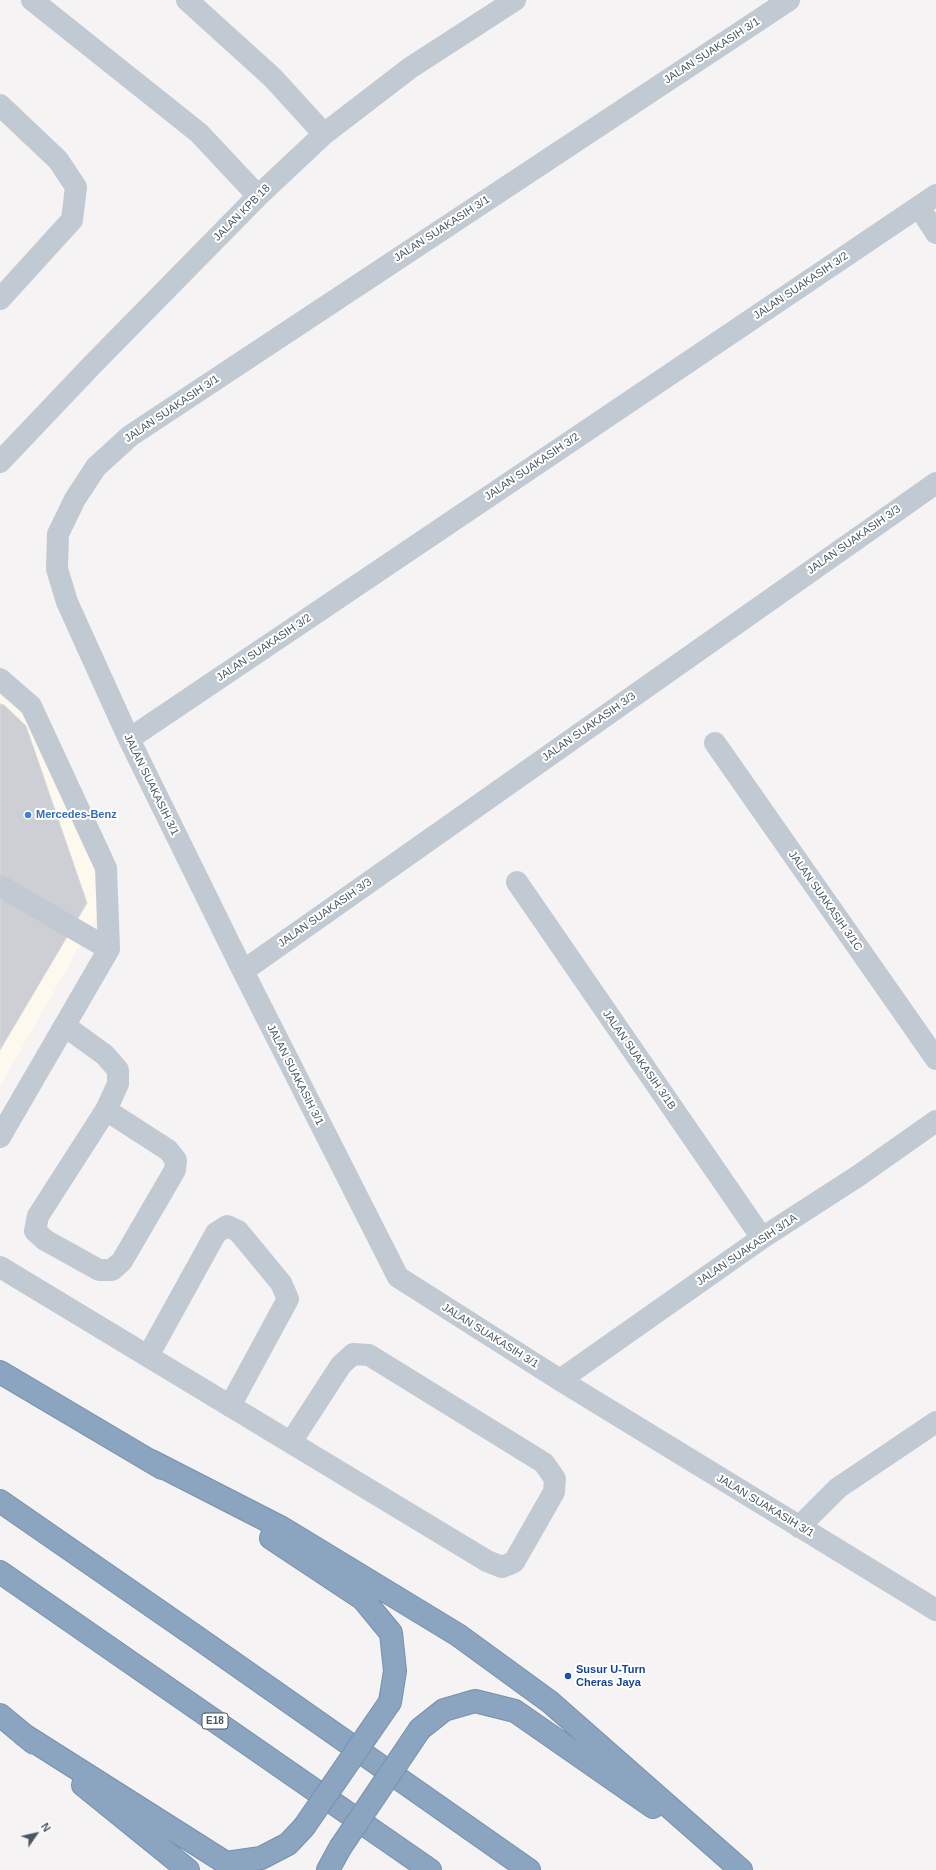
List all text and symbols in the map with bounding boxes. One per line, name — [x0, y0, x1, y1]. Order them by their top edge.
street label: JALAN SUAKASIH 3/1 — [662, 15, 762, 87]
street label: JALAN KPB 18 — [211, 182, 273, 244]
street label: JALAN SUAKASIH 3/1 — [392, 193, 492, 265]
street label: JALAN SUAKASIH 3/2 — [751, 249, 851, 323]
street label: JALAN SUAKASIH 3/1 — [122, 372, 222, 446]
street label: JALAN SUAKASIH 3/2 — [482, 430, 582, 504]
street label: JALAN SUAKASIH 3/3 — [805, 503, 903, 577]
street label: JALAN SUAKASIH 3/2 — [214, 611, 314, 685]
street label: JALAN SUAKASIH 3/3 — [540, 690, 638, 764]
street label: JALAN SUAKASIH 3/1 — [121, 732, 181, 838]
place label: Mercedes-Benz — [36, 808, 117, 822]
marker: Mercedes-Benz — [23, 810, 33, 820]
street label: JALAN SUAKASIH 3/1C — [785, 848, 865, 954]
street label: JALAN SUAKASIH 3/3 — [276, 876, 374, 950]
street label: JALAN SUAKASIH 3/1B — [600, 1008, 678, 1112]
street label: JALAN SUAKASIH 3/1 — [264, 1022, 326, 1128]
street label: JALAN SUAKASIH 3/1A — [694, 1211, 800, 1289]
street label: JALAN SUAKASIH 3/1 — [439, 1301, 541, 1371]
street label: JALAN SUAKASIH 3/1 — [714, 1472, 816, 1540]
place label: Susur U-Turn Cheras Jaya — [576, 1663, 645, 1689]
marker: Susur U-Turn Cheras Jaya — [563, 1671, 573, 1681]
road number: E18 — [202, 1713, 228, 1729]
north arrow — [16, 1814, 56, 1854]
text: N — [39, 1821, 53, 1834]

